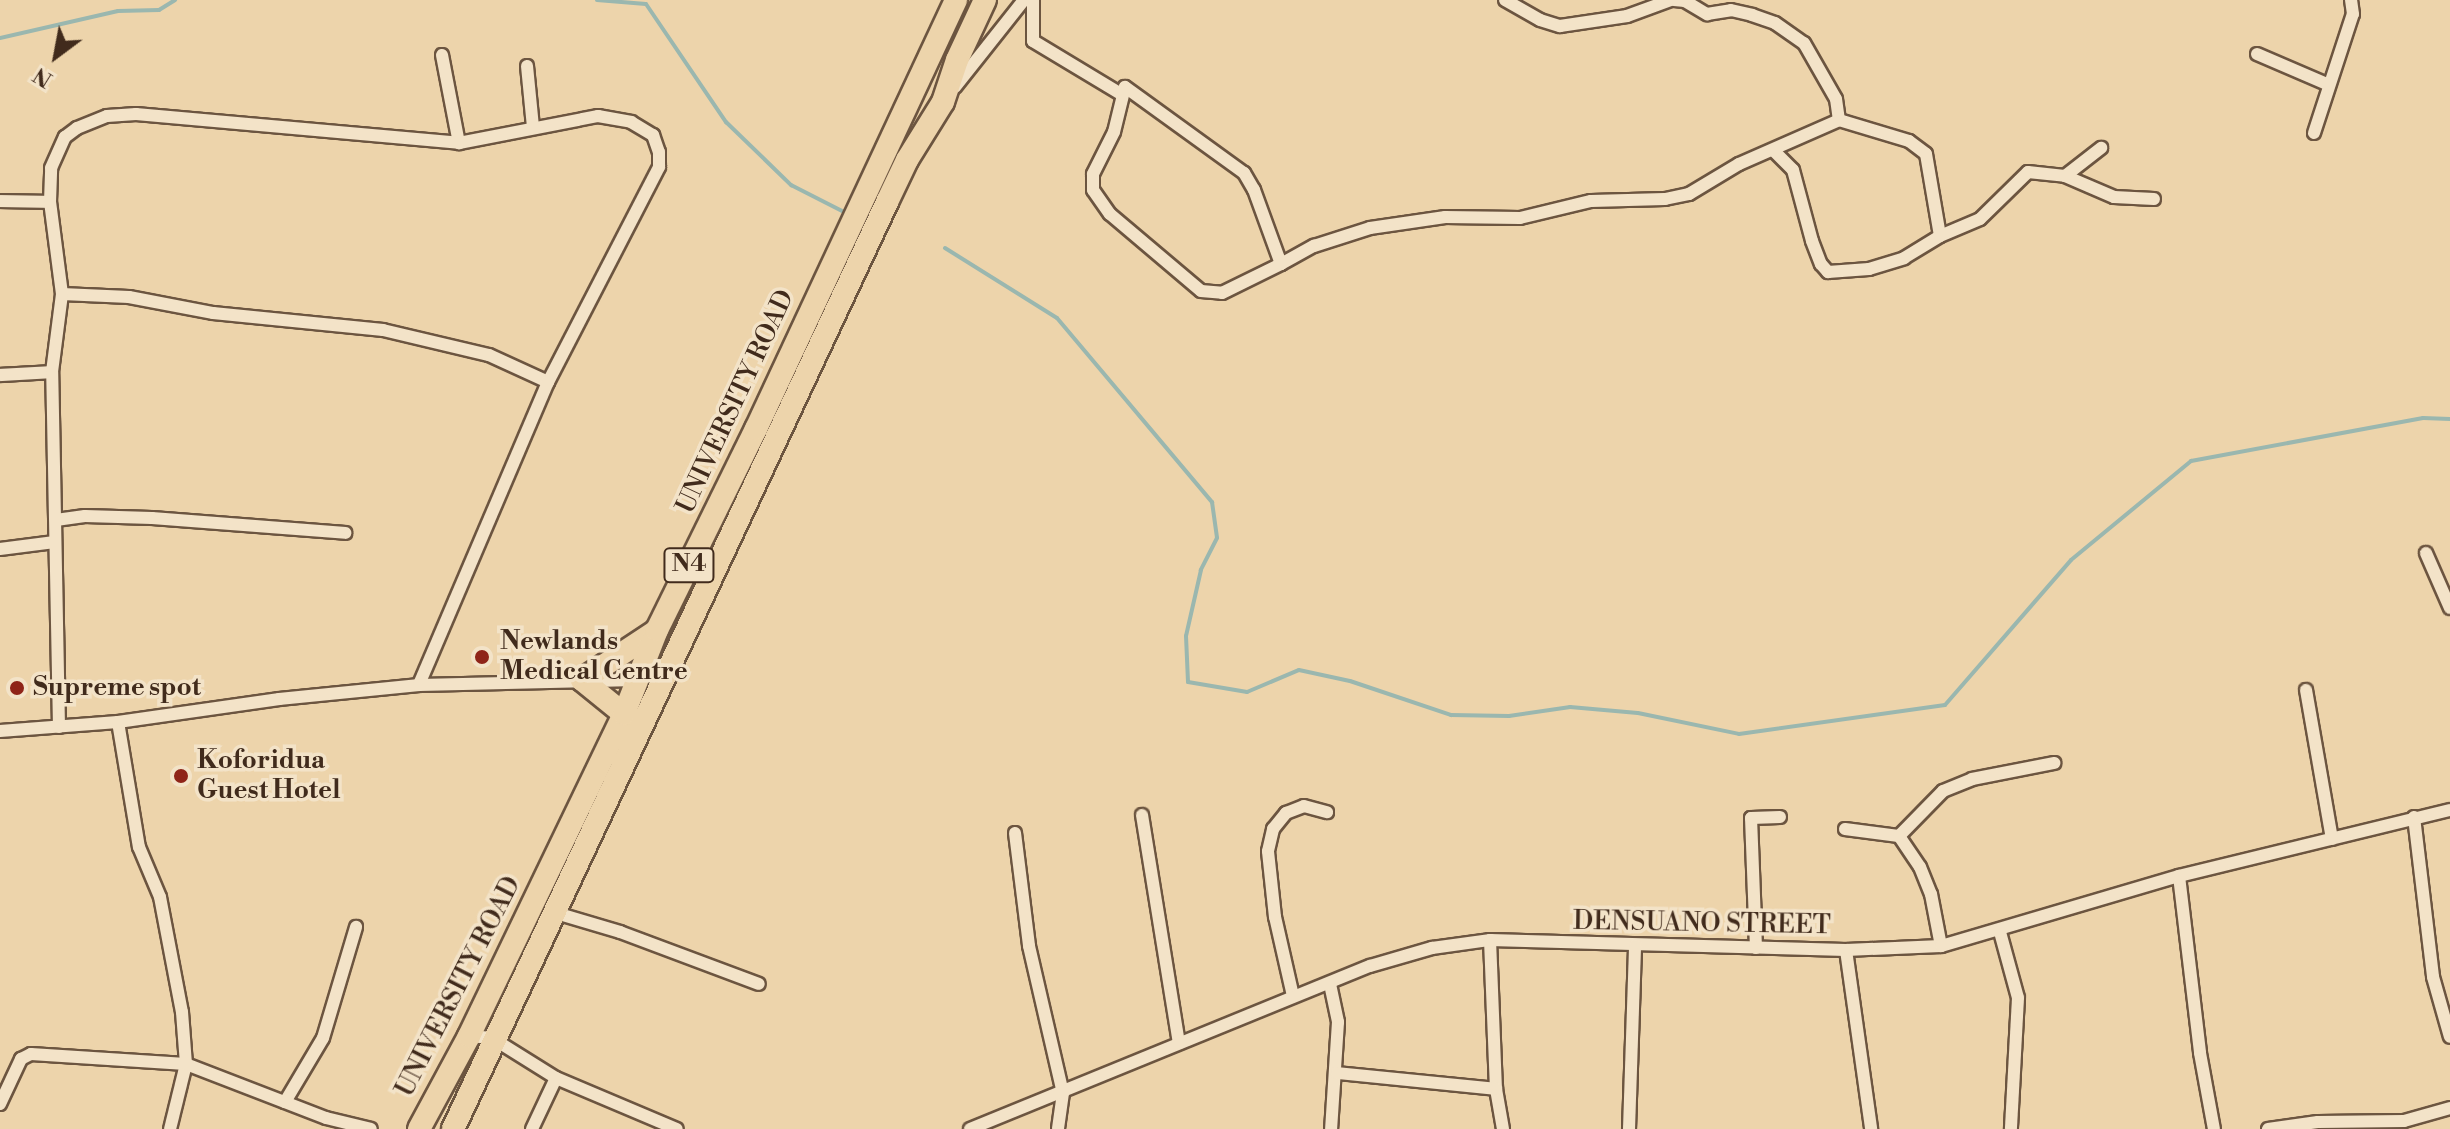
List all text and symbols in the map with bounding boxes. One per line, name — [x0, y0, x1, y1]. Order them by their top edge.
north arrow — [16, 16, 96, 96]
text: N — [28, 61, 58, 93]
street label: UNIVERSITY ROAD — [670, 285, 802, 519]
road number: N4 — [663, 545, 715, 585]
place label: Newlands Medical Centre — [500, 626, 688, 688]
marker: Newlands Medical Centre — [471, 646, 493, 668]
place label: Supreme spot — [33, 672, 201, 704]
marker: Supreme spot — [8, 679, 26, 697]
place label: Koforidua Guest Hotel — [197, 745, 341, 806]
marker: Koforidua Guest Hotel — [172, 767, 190, 785]
street label: UNIVERSITY ROAD — [390, 872, 528, 1102]
street label: DENSUANO STREET — [1573, 906, 1831, 942]

